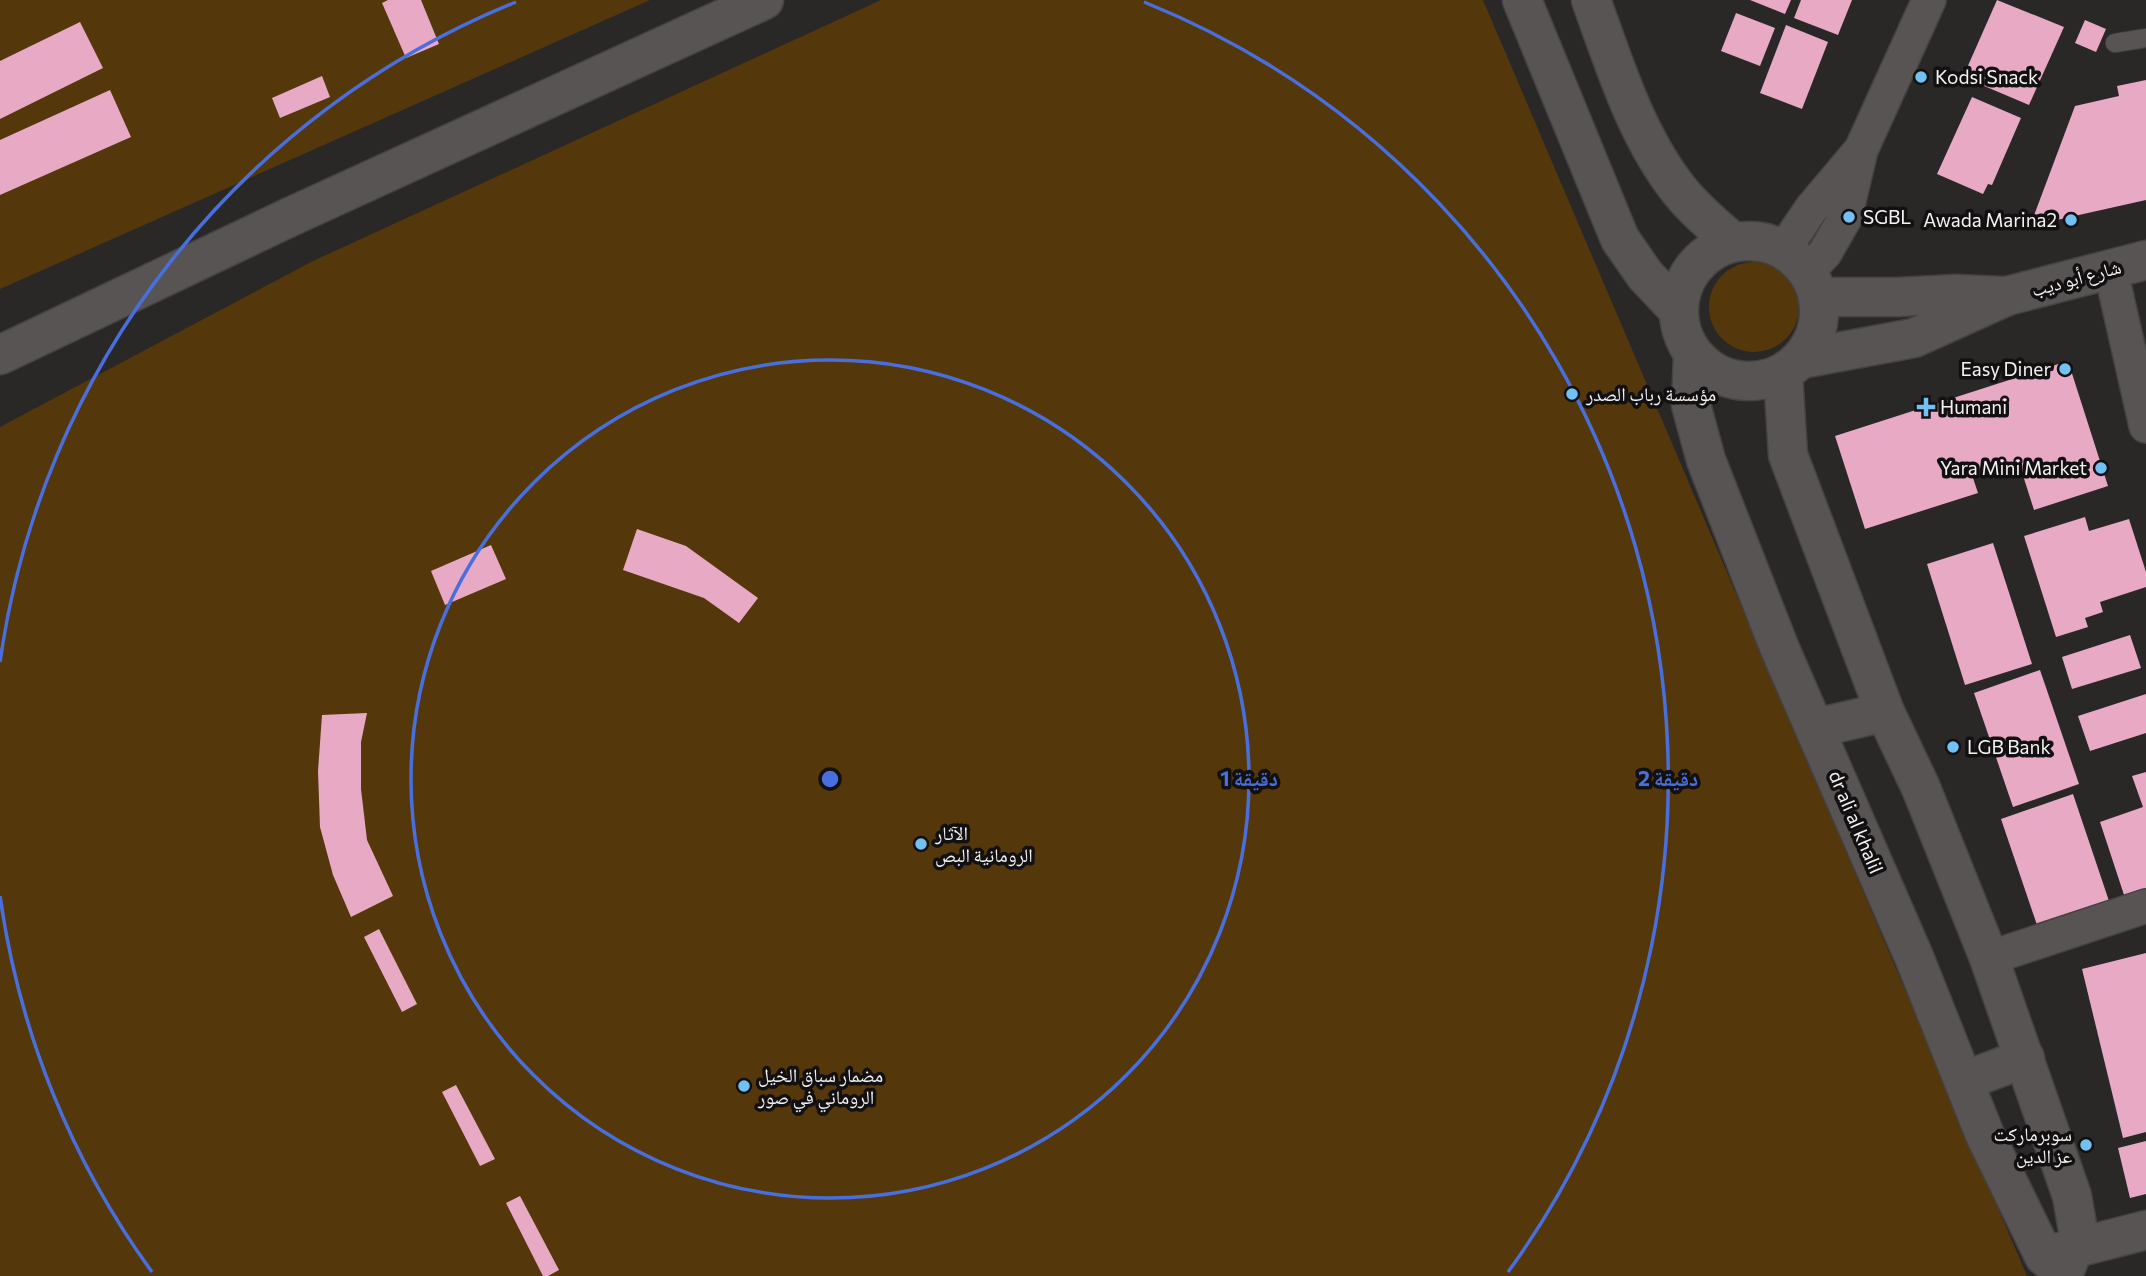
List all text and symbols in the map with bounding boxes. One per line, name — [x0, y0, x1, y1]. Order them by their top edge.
place label: Kodsi Snack — [1935, 65, 2038, 88]
marker: Kodsi Snack — [1913, 69, 1929, 85]
place label: SGBL — [1863, 205, 1911, 228]
place label: Awada Marina2 — [1923, 208, 2057, 231]
marker: SGBL — [1841, 209, 1857, 225]
marker: Awada Marina2 — [2063, 212, 2079, 228]
street label: شارع أبو ديب — [2028, 255, 2124, 301]
place label: Easy Diner — [1960, 357, 2051, 380]
marker: Easy Diner — [2057, 361, 2073, 377]
place label: مؤسسة رباب الصدر — [1585, 382, 1716, 406]
marker: مؤسسة رباب الصدر — [1564, 386, 1580, 402]
place label: Humani — [1940, 395, 2007, 418]
marker: Humani — [1918, 399, 1934, 415]
place label: Yara Mini Market — [1940, 456, 2087, 479]
marker: Yara Mini Market — [2093, 460, 2109, 476]
place label: LGB Bank — [1967, 735, 2051, 758]
marker: LGB Bank — [1945, 739, 1961, 755]
text: 1 دقيقة — [1220, 765, 1278, 791]
text: 2 دقيقة — [1638, 765, 1698, 791]
centre of rings — [818, 767, 842, 791]
street label: dr ali al khalil — [1824, 767, 1888, 877]
place label: الآثار الرومانية البص — [934, 821, 1033, 867]
marker: الآثار الرومانية البص — [913, 836, 929, 852]
place label: مضمار سباق الخيل الروماني في صور — [757, 1063, 883, 1113]
marker: مضمار سباق الخيل الروماني في صور — [736, 1078, 752, 1094]
place label: سوبرماركت عز الدين — [1993, 1122, 2072, 1168]
marker: سوبرماركت عز الدين — [2078, 1137, 2094, 1153]

